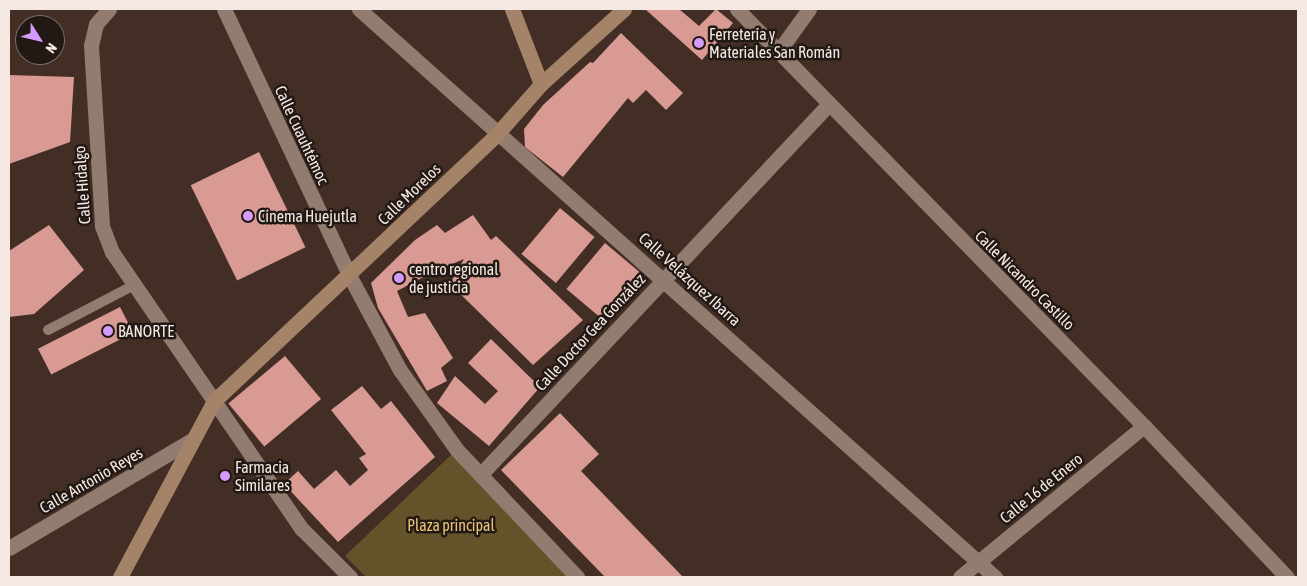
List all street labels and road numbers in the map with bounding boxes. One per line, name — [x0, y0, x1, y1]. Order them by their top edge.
street label: Calle Cuauhtémoc — [271, 82, 333, 188]
street label: Calle Hidalgo — [70, 145, 94, 225]
street label: Calle Morelos — [374, 159, 444, 229]
street label: Calle Nicandro Castillo — [971, 226, 1079, 334]
street label: Calle Velázquez Ibarra — [635, 228, 745, 330]
street label: Calle Doctor Gea González — [531, 269, 649, 395]
street label: Calle Antonio Reyes — [36, 443, 146, 517]
street label: Calle 16 de Enero — [996, 449, 1086, 527]

